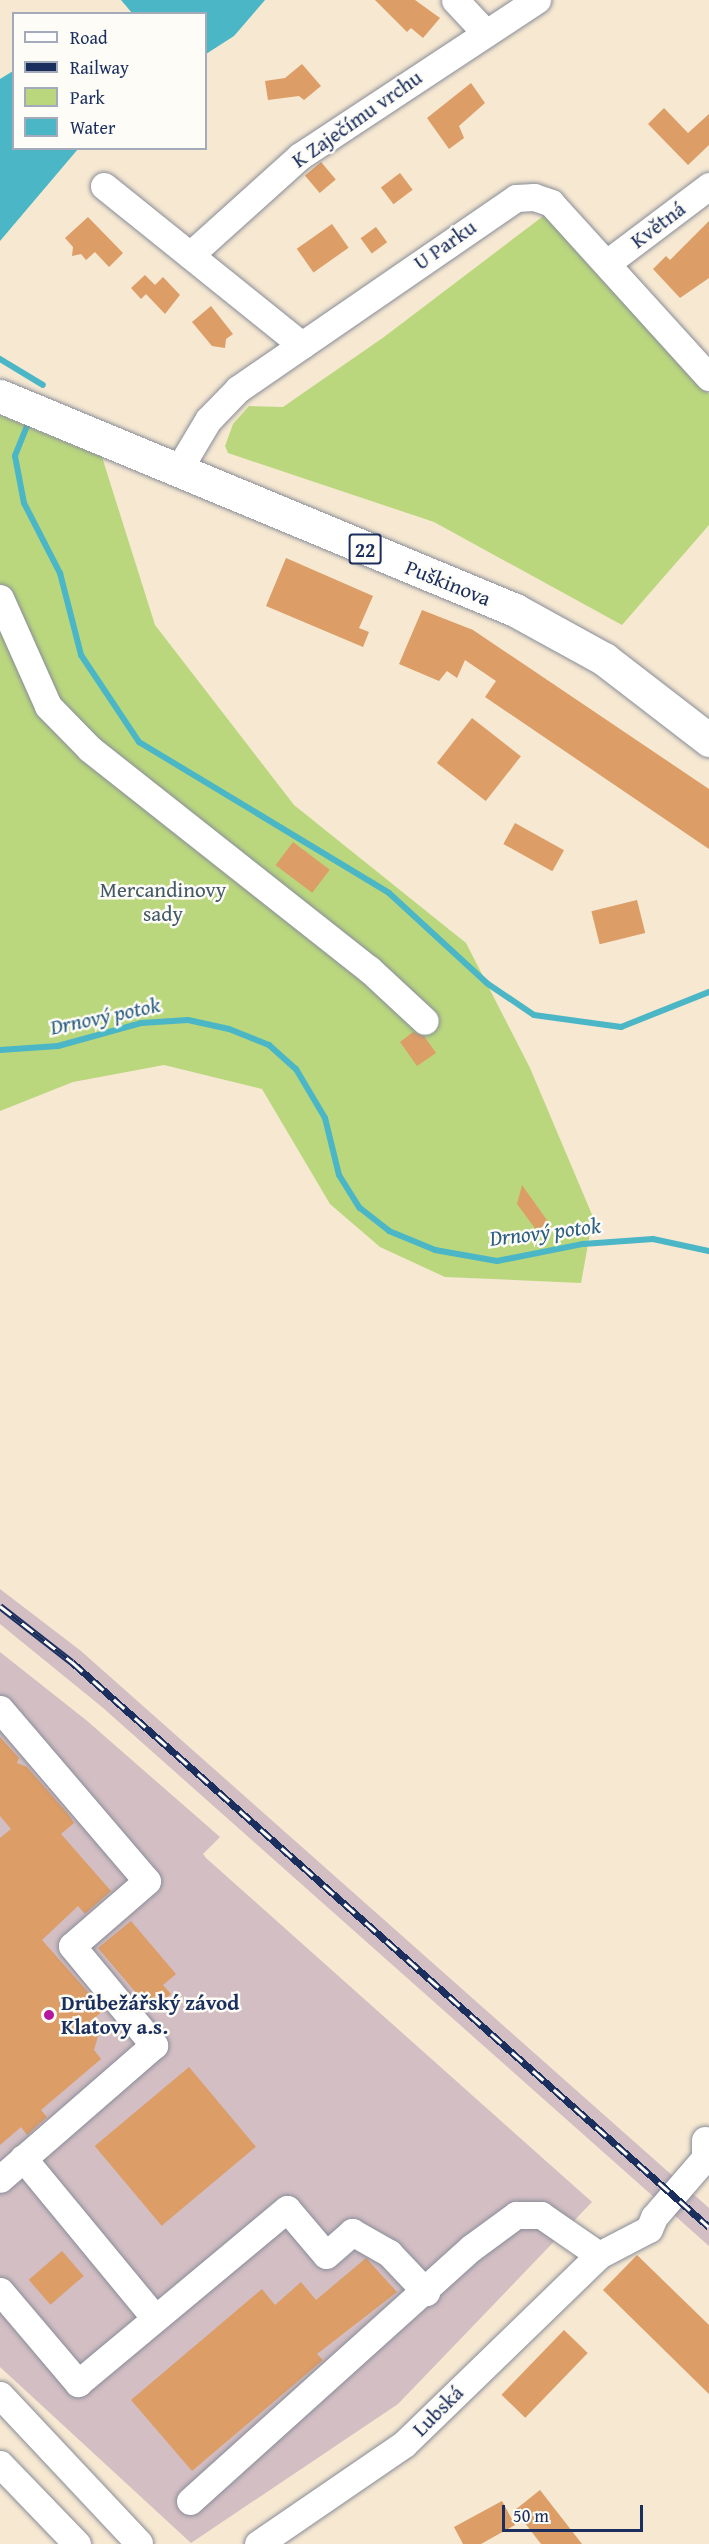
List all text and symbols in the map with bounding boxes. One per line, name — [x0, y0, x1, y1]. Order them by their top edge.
legend — [12, 12, 207, 150]
text: Road — [70, 24, 108, 51]
text: Railway — [70, 54, 129, 81]
street label: K Zaječímu vrchu — [287, 65, 427, 173]
text: Park — [70, 84, 105, 111]
text: Water — [70, 114, 115, 141]
street label: Květná — [626, 196, 690, 254]
street label: U Parku — [409, 215, 481, 275]
road number: 22 — [348, 532, 382, 566]
street label: Puškinova — [402, 555, 494, 611]
park label: Mercandinovy sady — [100, 877, 226, 927]
water label: Drnový potok — [48, 991, 162, 1041]
water label: Drnový potok — [488, 1212, 602, 1252]
place label: Drůbežářský závod Klatovy a.s. — [61, 1990, 239, 2040]
marker: Drůbežářský závod Klatovy a.s. — [42, 2008, 56, 2022]
street label: Lubská — [407, 2380, 469, 2442]
scale bar — [505, 2493, 646, 2531]
text: 50 m — [513, 2502, 549, 2529]

